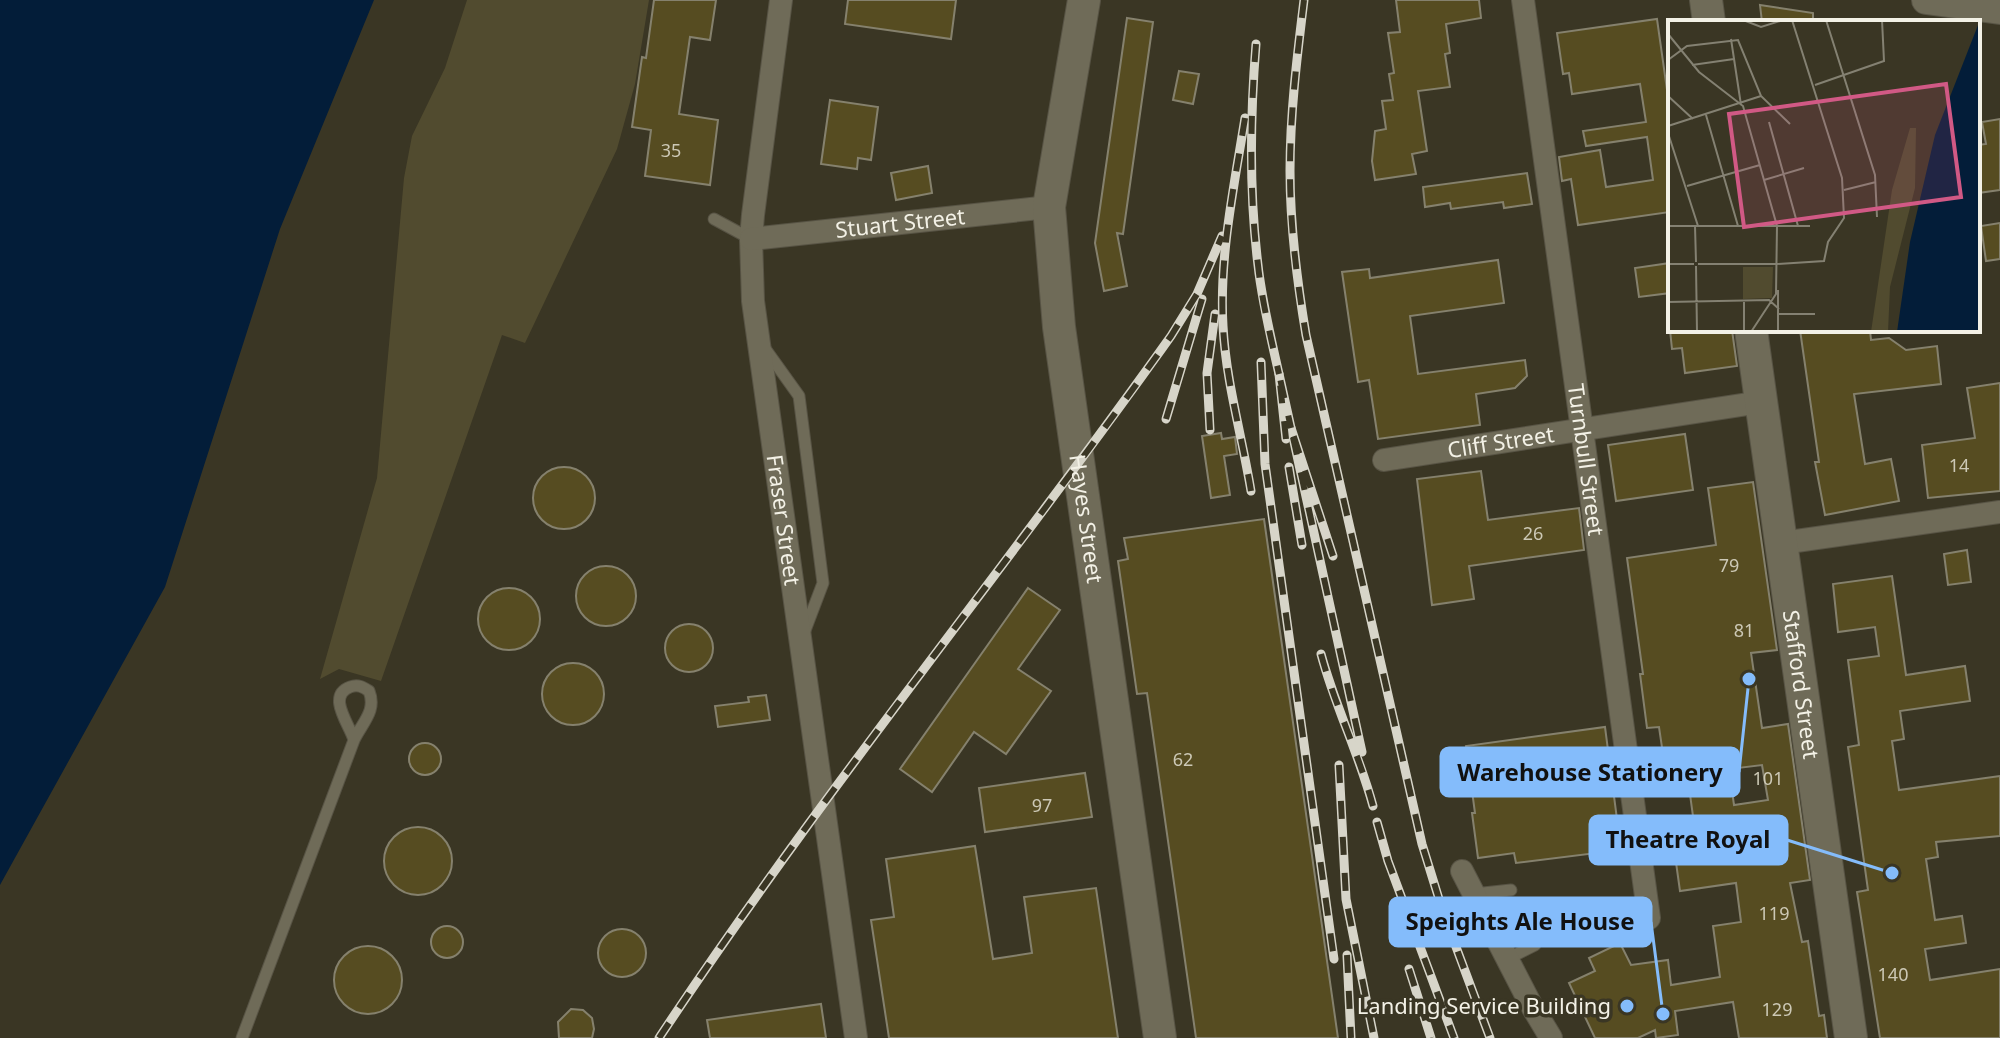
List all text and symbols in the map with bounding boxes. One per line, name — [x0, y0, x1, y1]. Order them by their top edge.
inset map — [1668, 20, 1980, 332]
house number: 35 — [661, 138, 681, 162]
street label: Stuart Street — [834, 200, 966, 244]
street label: Turnbull Street — [1562, 382, 1612, 538]
street label: Cliff Street — [1445, 418, 1556, 464]
street label: Hayes Street — [1063, 452, 1111, 585]
street label: Fraser Street — [761, 453, 809, 587]
house number: 14 — [1949, 453, 1969, 477]
house number: 26 — [1523, 521, 1543, 545]
house number: 79 — [1719, 553, 1739, 577]
street label: Stafford Street — [1777, 608, 1827, 761]
house number: 81 — [1734, 618, 1754, 642]
house number: 62 — [1173, 747, 1193, 771]
callout: Warehouse Stationery — [1441, 748, 1739, 796]
text: Warehouse Stationery — [1457, 755, 1723, 788]
house number: 101 — [1753, 766, 1783, 790]
house number: 97 — [1032, 793, 1052, 817]
callout: Theatre Royal — [1590, 816, 1787, 864]
text: Theatre Royal — [1606, 822, 1770, 855]
callout: Speights Ale House — [1390, 898, 1651, 946]
house number: 119 — [1759, 901, 1789, 925]
text: Speights Ale House — [1405, 904, 1635, 937]
house number: 140 — [1878, 962, 1908, 986]
place label: Landing Service Building — [1357, 990, 1611, 1020]
marker: Landing Service Building — [1618, 997, 1636, 1015]
house number: 129 — [1762, 997, 1792, 1021]

